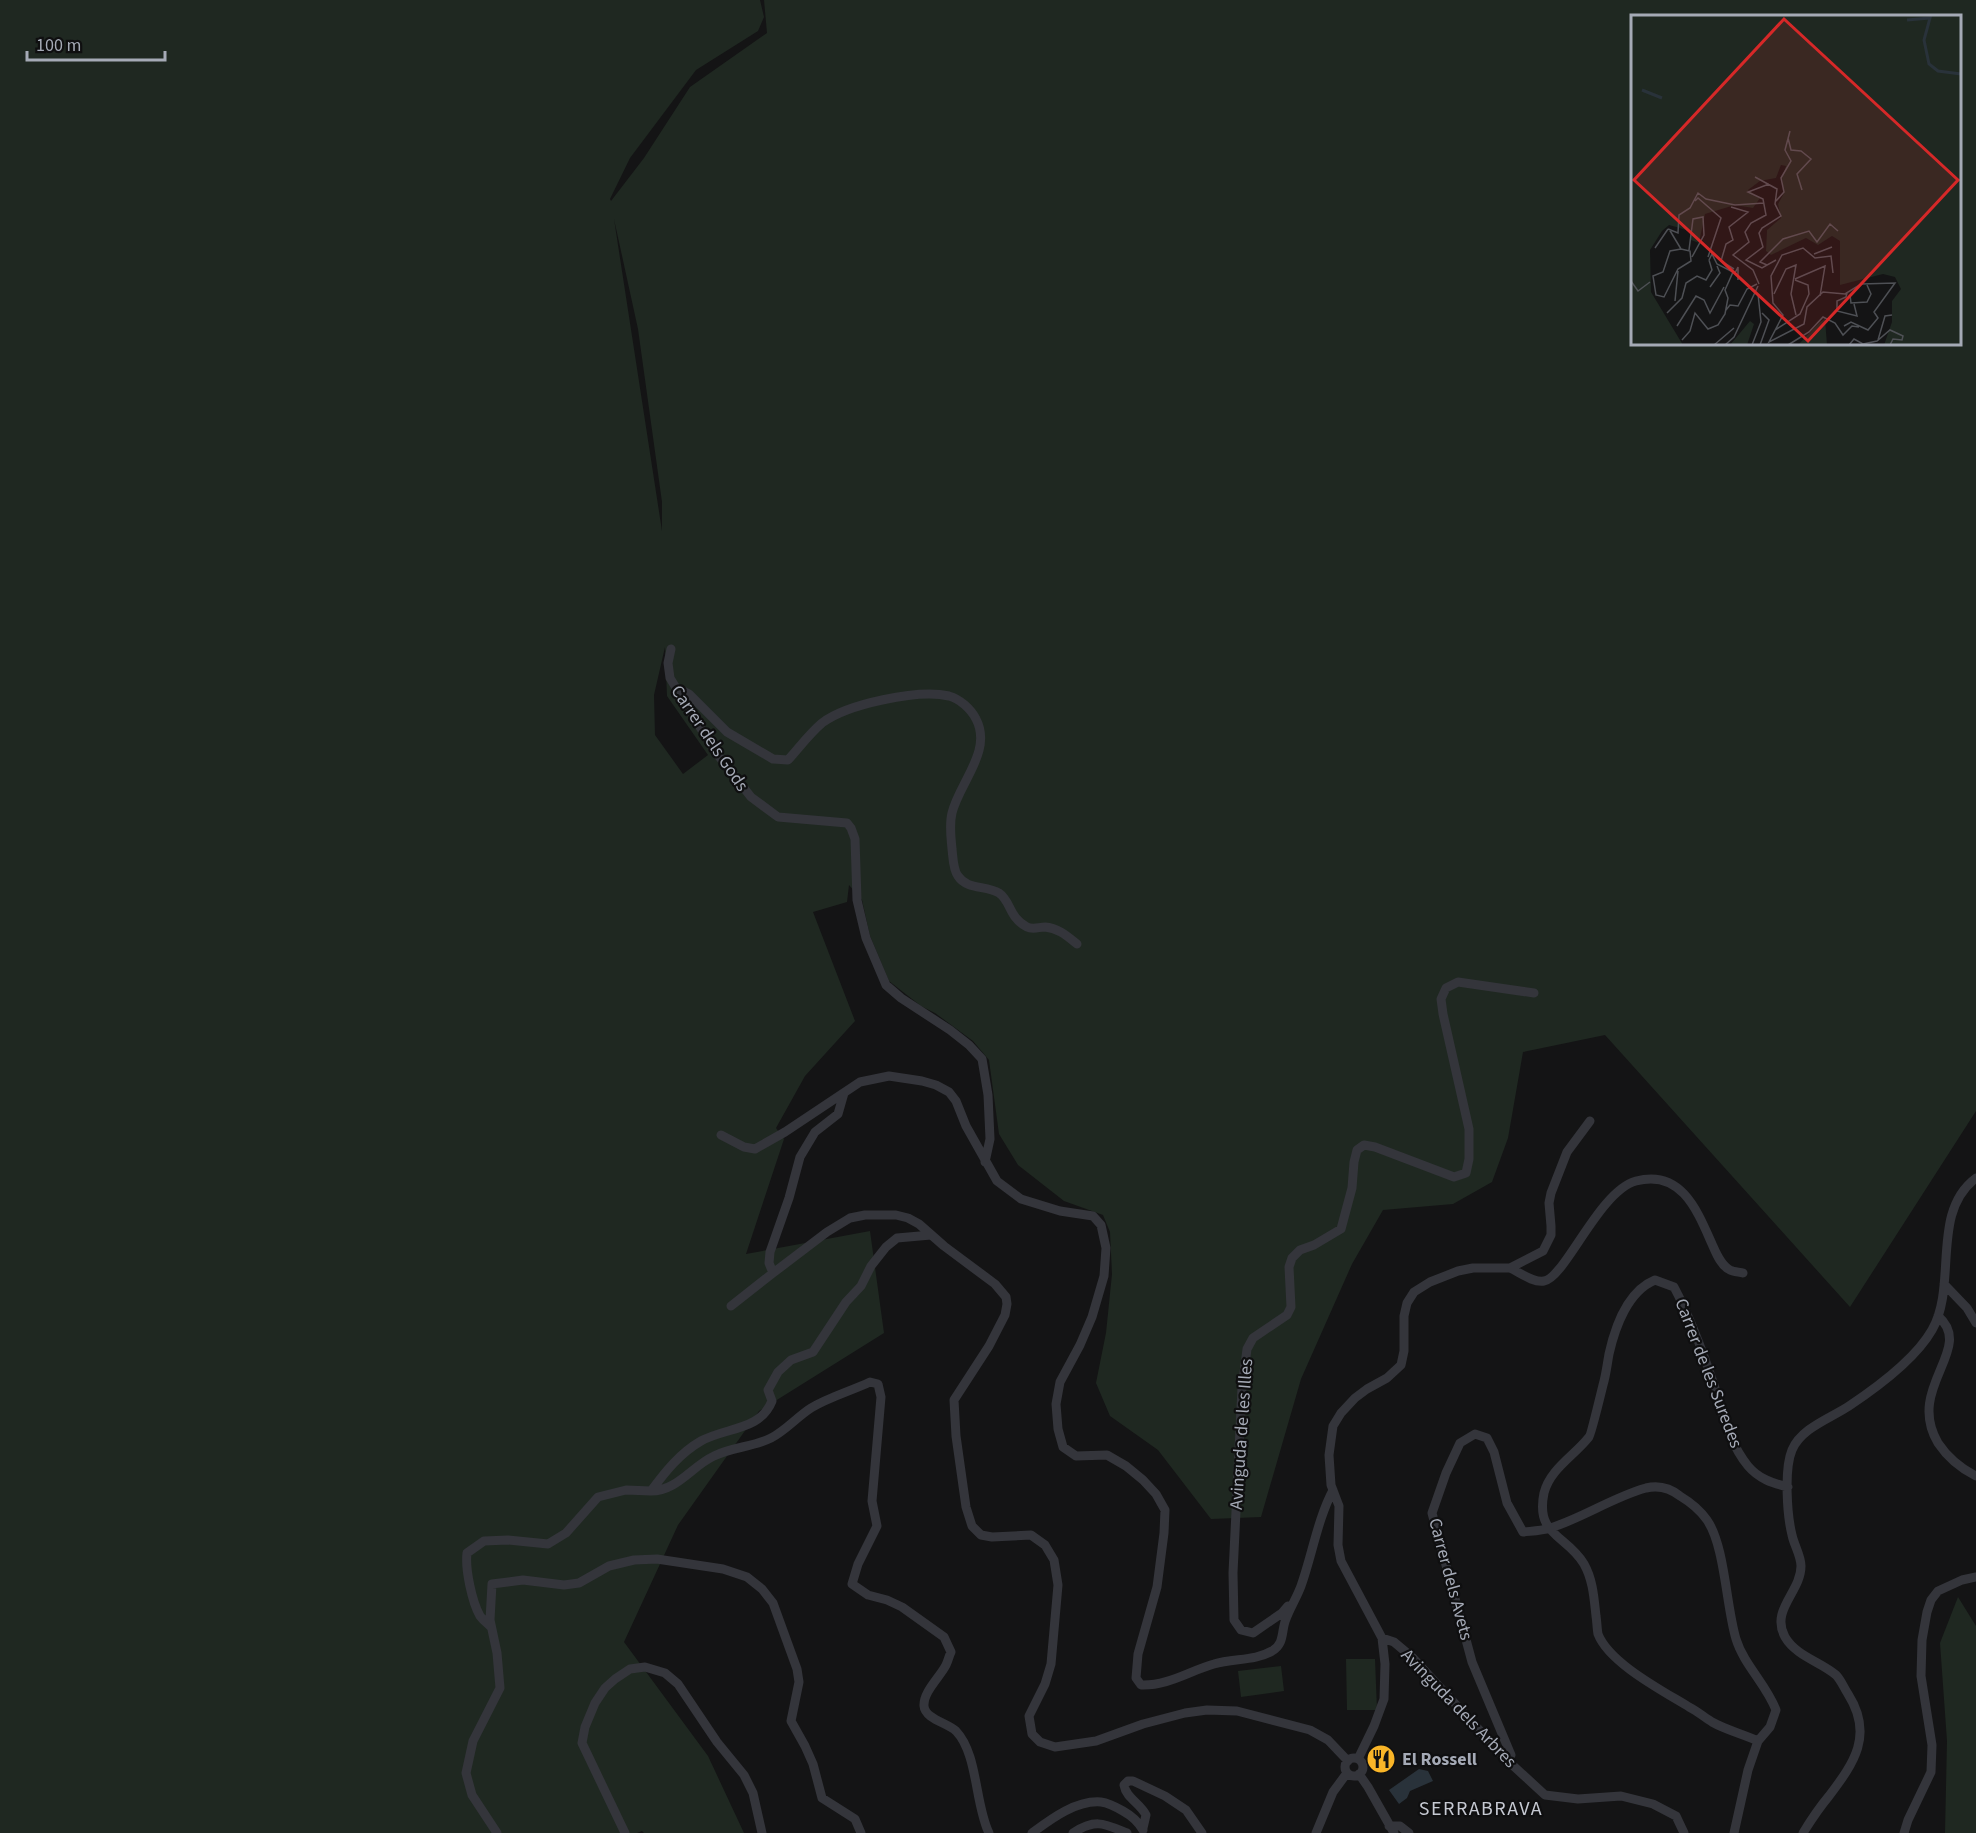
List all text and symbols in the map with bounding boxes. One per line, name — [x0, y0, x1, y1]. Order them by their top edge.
inset map — [1631, 15, 1961, 345]
scale bar — [27, 24, 165, 62]
text: 100 m — [36, 33, 81, 58]
street label: Carrer dels Gods — [665, 680, 754, 796]
street label: Carrer de les Suredes — [1668, 1295, 1749, 1452]
street label: Avinguda de les Illes — [1224, 1358, 1259, 1510]
street label: Carrer dels Avets — [1422, 1515, 1479, 1643]
street label: Avinguda dels Arbres — [1395, 1643, 1522, 1774]
restaurant icon: El Rossell — [1365, 1743, 1397, 1775]
place label: El Rossell — [1402, 1747, 1477, 1772]
district label: SERRABRAVA — [1419, 1795, 1543, 1823]

